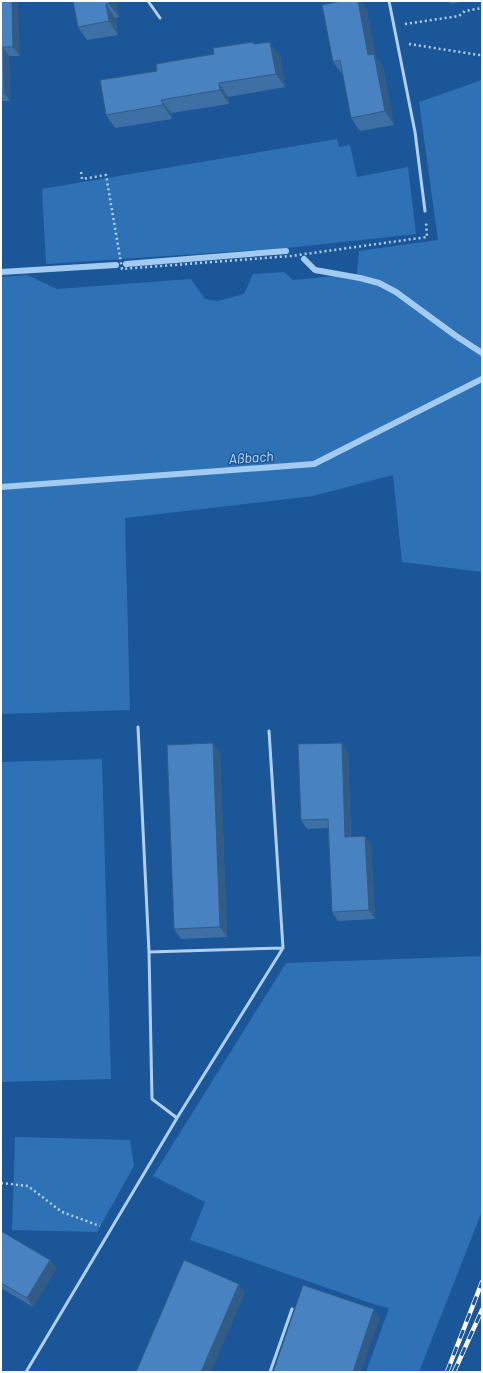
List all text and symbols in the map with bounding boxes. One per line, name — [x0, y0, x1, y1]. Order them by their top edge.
water label: Aßbach — [228, 447, 274, 467]

